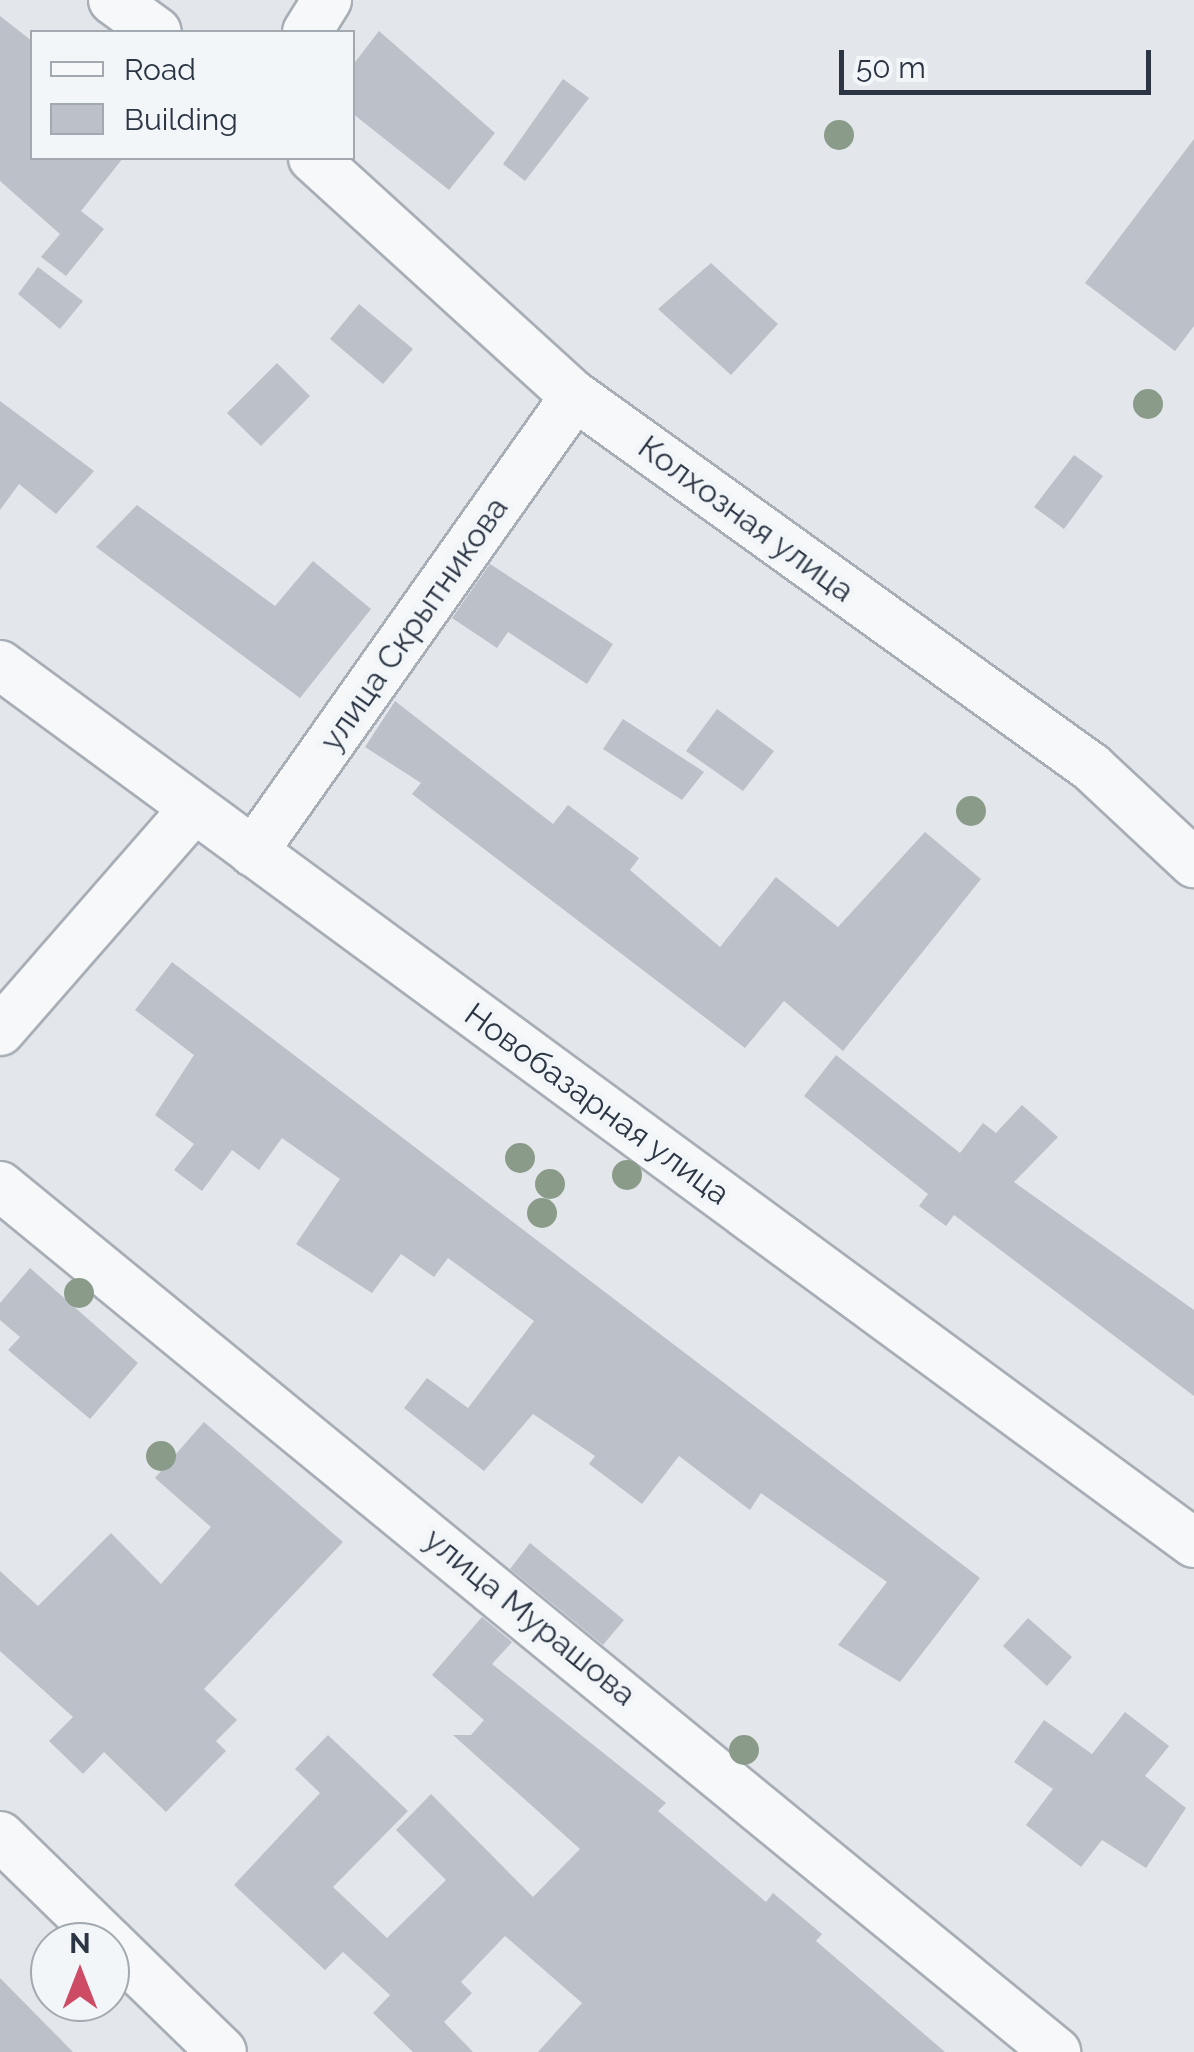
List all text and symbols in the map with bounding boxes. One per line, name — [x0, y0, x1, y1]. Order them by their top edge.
legend — [30, 30, 355, 160]
scale bar — [844, 30, 1156, 92]
text: 50 m — [856, 50, 926, 85]
text: Road — [124, 52, 196, 87]
text: Building — [124, 102, 238, 137]
street label: Колхозная улица — [630, 428, 862, 610]
street label: улица Скрытникова — [312, 490, 516, 758]
street label: Новобазарная улица — [457, 995, 737, 1213]
street label: улица Мурашова — [417, 1520, 643, 1714]
north arrow — [30, 1922, 130, 2022]
text: N — [69, 1927, 91, 1960]

